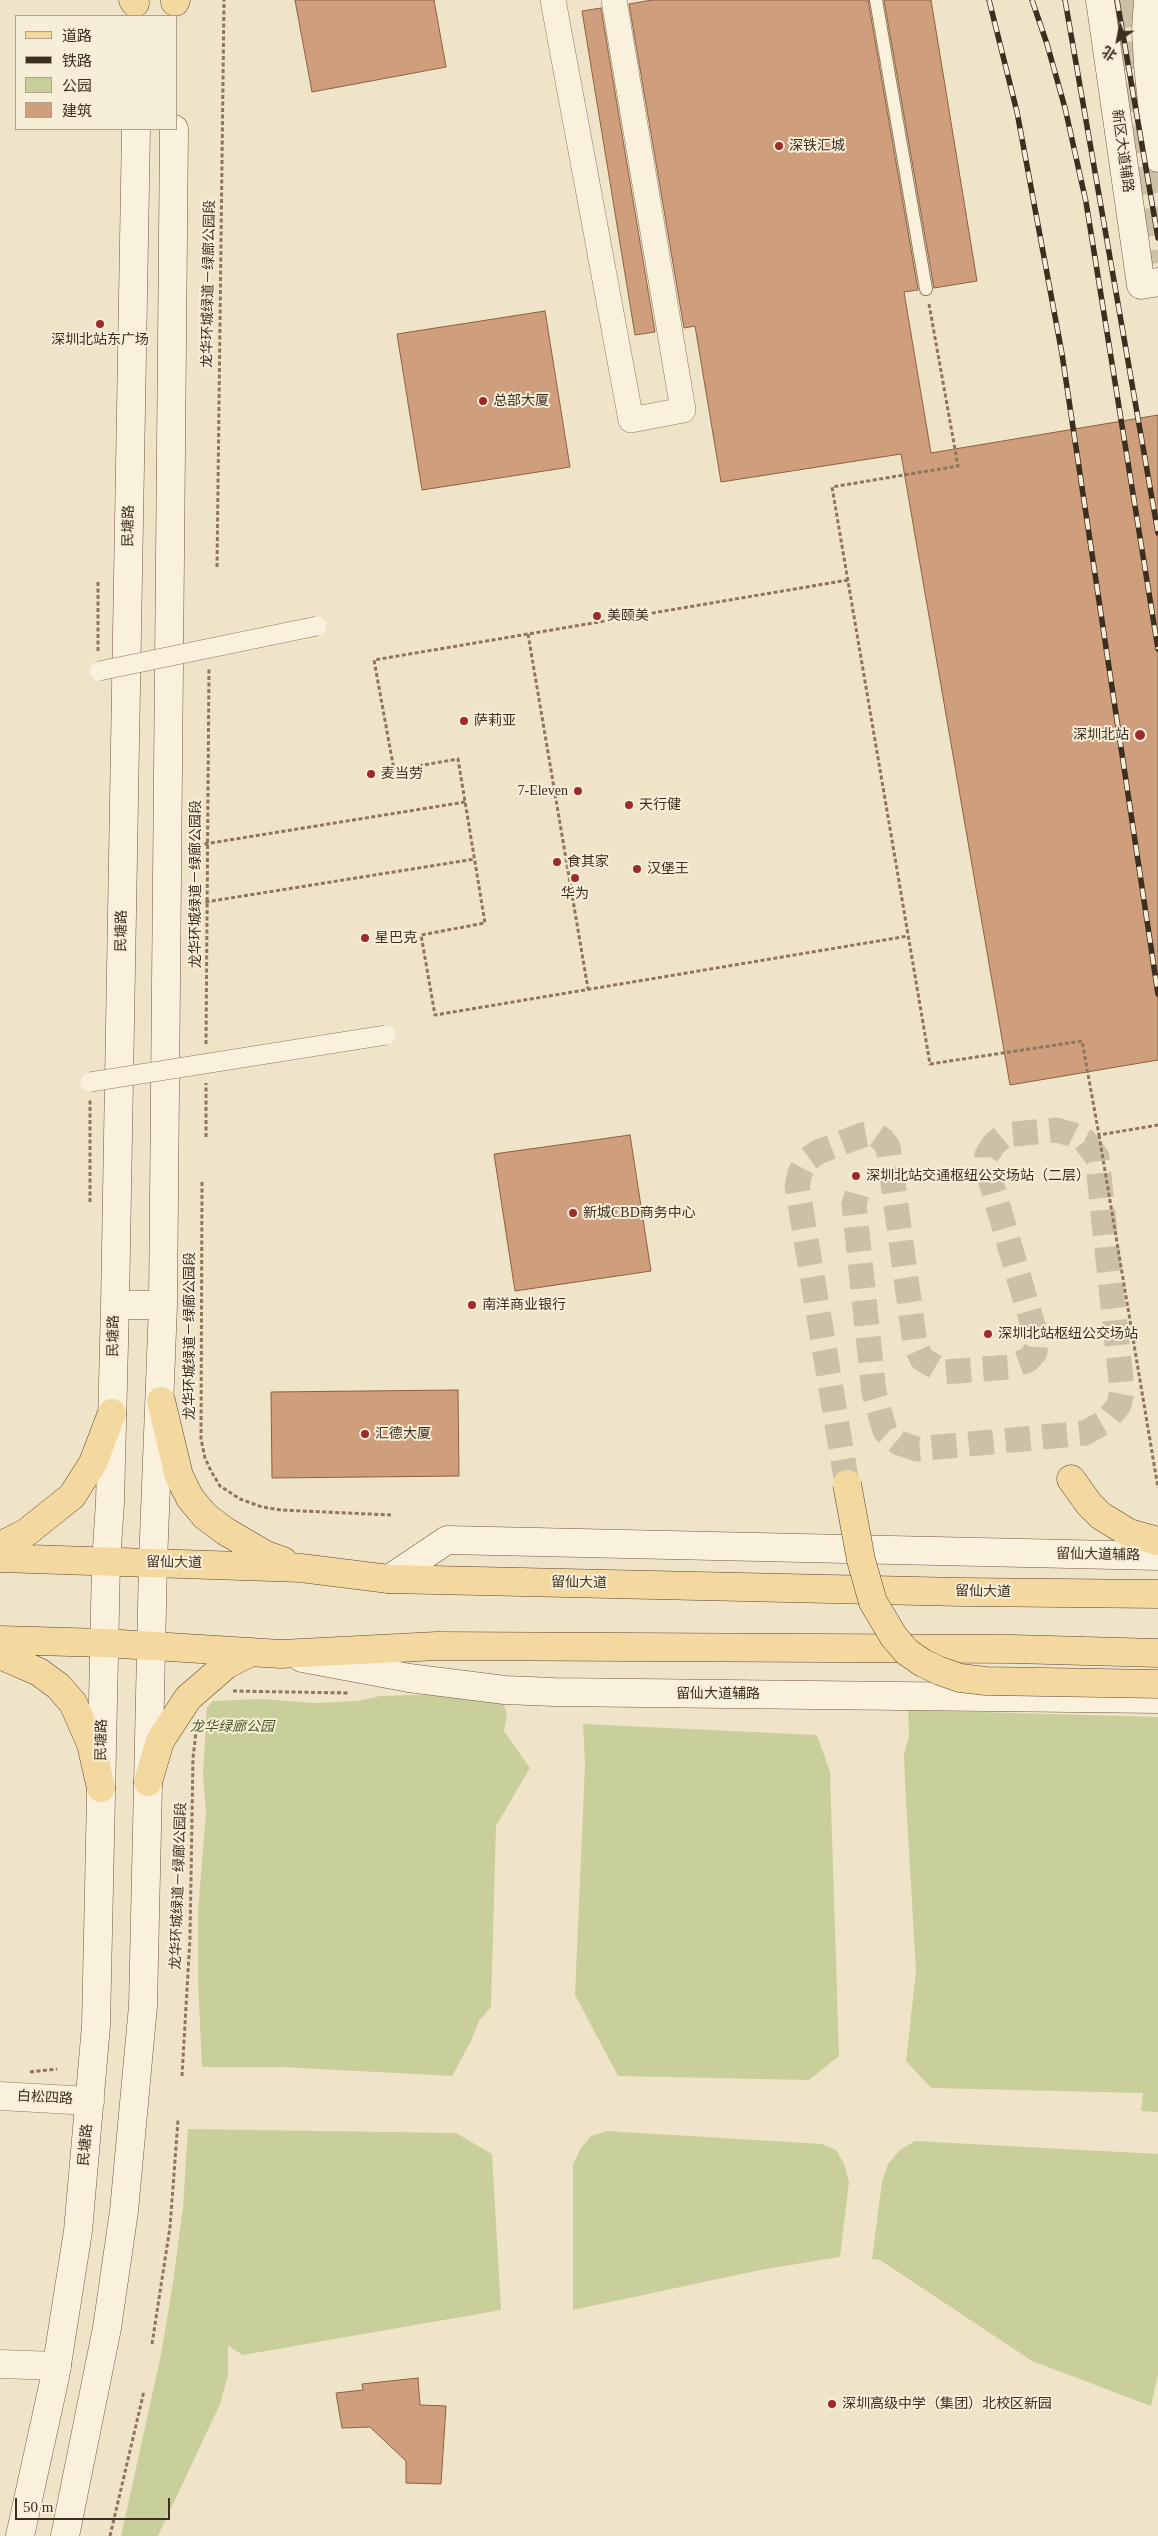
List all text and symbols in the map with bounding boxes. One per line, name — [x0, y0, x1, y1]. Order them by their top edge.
legend — [15, 15, 178, 130]
north arrow — [1093, 15, 1143, 65]
text: 道路 — [62, 28, 92, 44]
text: 北 — [1100, 43, 1120, 63]
text: 铁路 — [62, 53, 92, 69]
text: 公园 — [62, 78, 92, 94]
text: 建筑 — [62, 103, 92, 119]
street label: 新区大道辅路 — [1108, 108, 1136, 194]
place label: 深铁汇城 — [789, 138, 845, 154]
marker: 深铁汇城 — [773, 140, 785, 152]
street label: 龙华环城绿道－绿廊公园段 — [199, 200, 219, 368]
marker: 深圳北站东广场 — [94, 318, 106, 330]
place label: 深圳北站东广场 — [51, 332, 149, 348]
place label: 总部大厦 — [493, 393, 549, 409]
marker: 总部大厦 — [477, 395, 489, 407]
street label: 民塘路 — [120, 505, 138, 547]
place label: 美颐美 — [607, 608, 649, 624]
marker: 美颐美 — [591, 610, 603, 622]
place label: 萨莉亚 — [474, 713, 516, 729]
marker: 萨莉亚 — [458, 715, 470, 727]
place label: 深圳北站 — [1073, 727, 1129, 743]
marker: 深圳北站 — [1133, 728, 1147, 742]
place label: 麦当劳 — [381, 766, 423, 782]
marker: 麦当劳 — [365, 768, 377, 780]
place label: 7-Eleven — [517, 783, 568, 799]
marker: 7-Eleven — [572, 785, 584, 797]
place label: 天行健 — [639, 797, 681, 813]
marker: 天行健 — [623, 799, 635, 811]
street label: 龙华环城绿道－绿廊公园段 — [188, 800, 204, 968]
place label: 食其家 — [567, 854, 609, 870]
marker: 食其家 — [551, 856, 563, 868]
place label: 汉堡王 — [647, 861, 689, 877]
marker: 汉堡王 — [631, 863, 643, 875]
marker: 华为 — [569, 872, 581, 884]
place label: 华为 — [561, 886, 589, 902]
street label: 民塘路 — [113, 910, 131, 952]
place label: 星巴克 — [375, 930, 417, 946]
marker: 星巴克 — [359, 932, 371, 944]
place label: 深圳北站交通枢纽公交场站（二层） — [866, 1168, 1090, 1184]
marker: 深圳北站交通枢纽公交场站（二层） — [850, 1170, 862, 1182]
place label: 新城CBD商务中心 — [583, 1205, 696, 1221]
marker: 新城CBD商务中心 — [567, 1207, 579, 1219]
street label: 龙华环城绿道－绿廊公园段 — [182, 1252, 198, 1420]
place label: 南洋商业银行 — [482, 1297, 566, 1313]
marker: 南洋商业银行 — [466, 1299, 478, 1311]
street label: 民塘路 — [105, 1315, 123, 1357]
place label: 深圳北站枢纽公交场站 — [998, 1326, 1138, 1342]
marker: 深圳北站枢纽公交场站 — [982, 1328, 994, 1340]
place label: 汇德大厦 — [375, 1426, 431, 1442]
marker: 汇德大厦 — [359, 1428, 371, 1440]
street label: 留仙大道辅路 — [1056, 1546, 1140, 1564]
street label: 留仙大道 — [146, 1554, 202, 1572]
street label: 留仙大道 — [551, 1574, 607, 1592]
street label: 留仙大道 — [955, 1583, 1011, 1601]
street label: 留仙大道辅路 — [676, 1686, 760, 1702]
street label: 民塘路 — [93, 1719, 111, 1761]
park label: 龙华绿廊公园 — [190, 1719, 274, 1735]
street label: 龙华环城绿道－绿廊公园段 — [168, 1802, 190, 1970]
street label: 白松四路 — [17, 2088, 73, 2108]
street label: 民塘路 — [76, 2123, 96, 2167]
place label: 深圳高级中学（集团）北校区新园 — [842, 2396, 1052, 2412]
marker: 深圳高级中学（集团）北校区新园 — [826, 2398, 838, 2410]
scale bar — [18, 2488, 172, 2520]
text: 50 m — [23, 2499, 53, 2515]

